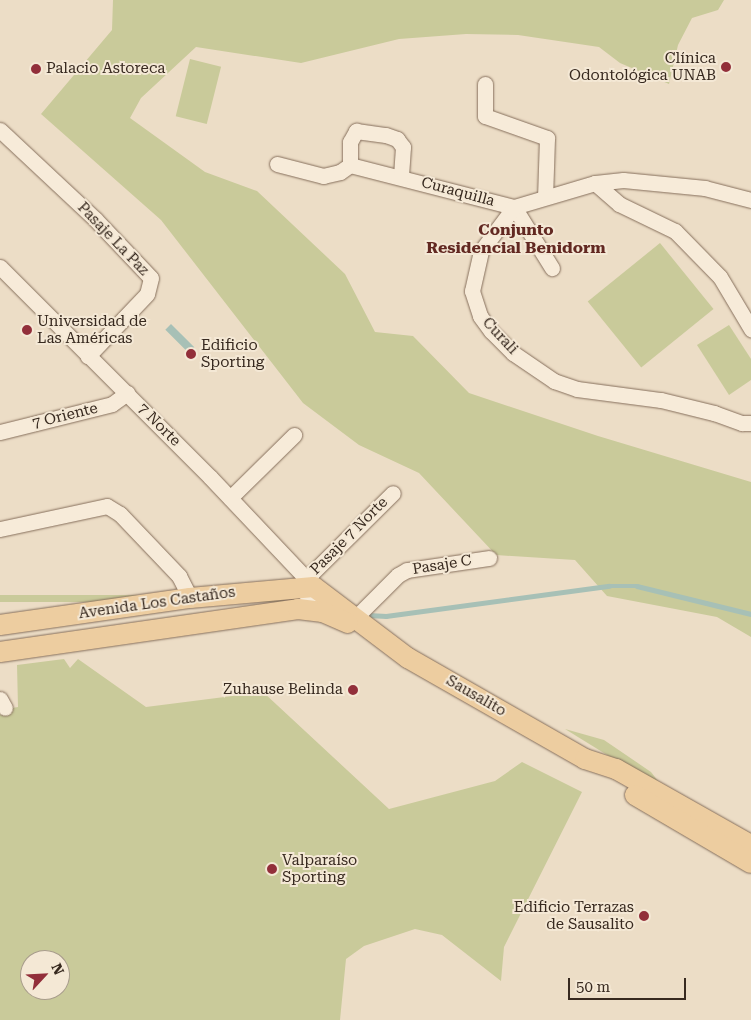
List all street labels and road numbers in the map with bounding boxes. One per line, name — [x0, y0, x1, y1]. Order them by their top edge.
street label: Curaquilla — [419, 174, 497, 210]
street label: Pasaje La Paz — [74, 199, 152, 279]
street label: Curali — [478, 314, 522, 358]
street label: 7 Oriente — [30, 399, 100, 433]
street label: 7 Norte — [134, 400, 184, 450]
street label: Pasaje 7 Norte — [306, 493, 392, 579]
street label: Pasaje C — [411, 551, 473, 579]
street label: Avenida Los Castaños — [78, 583, 236, 623]
street label: Sausalito — [443, 672, 509, 720]

